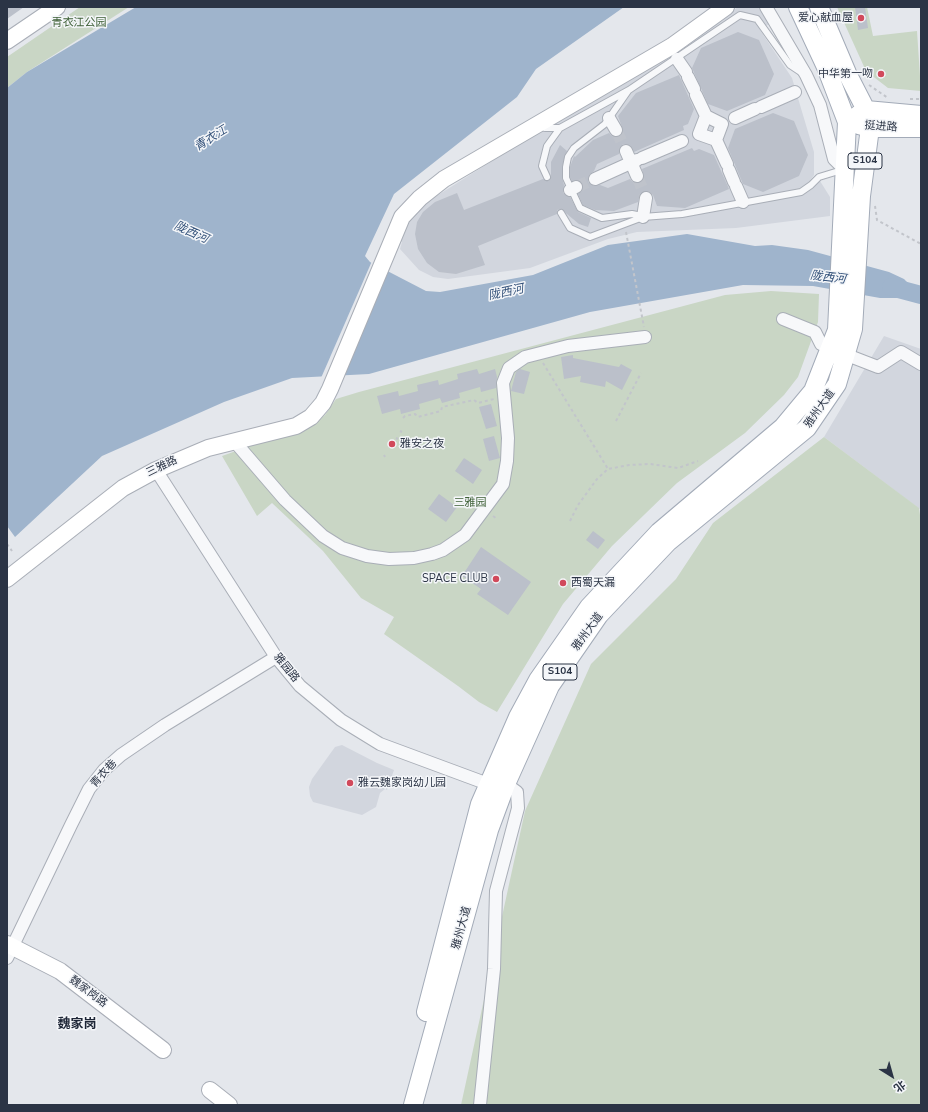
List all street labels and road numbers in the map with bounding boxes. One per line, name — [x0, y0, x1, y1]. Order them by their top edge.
street label: 挺进路 — [864, 119, 898, 135]
road number: S104 — [848, 153, 882, 169]
street label: 雅州大道 — [802, 387, 838, 431]
street label: 三雅路 — [144, 454, 180, 480]
street label: 雅州大道 — [570, 610, 606, 654]
street label: 雅园路 — [270, 651, 302, 685]
road number: S104 — [543, 664, 577, 680]
street label: 青衣巷 — [88, 757, 120, 791]
street label: 雅州大道 — [450, 905, 474, 951]
street label: 魏家岗路 — [66, 973, 110, 1011]

